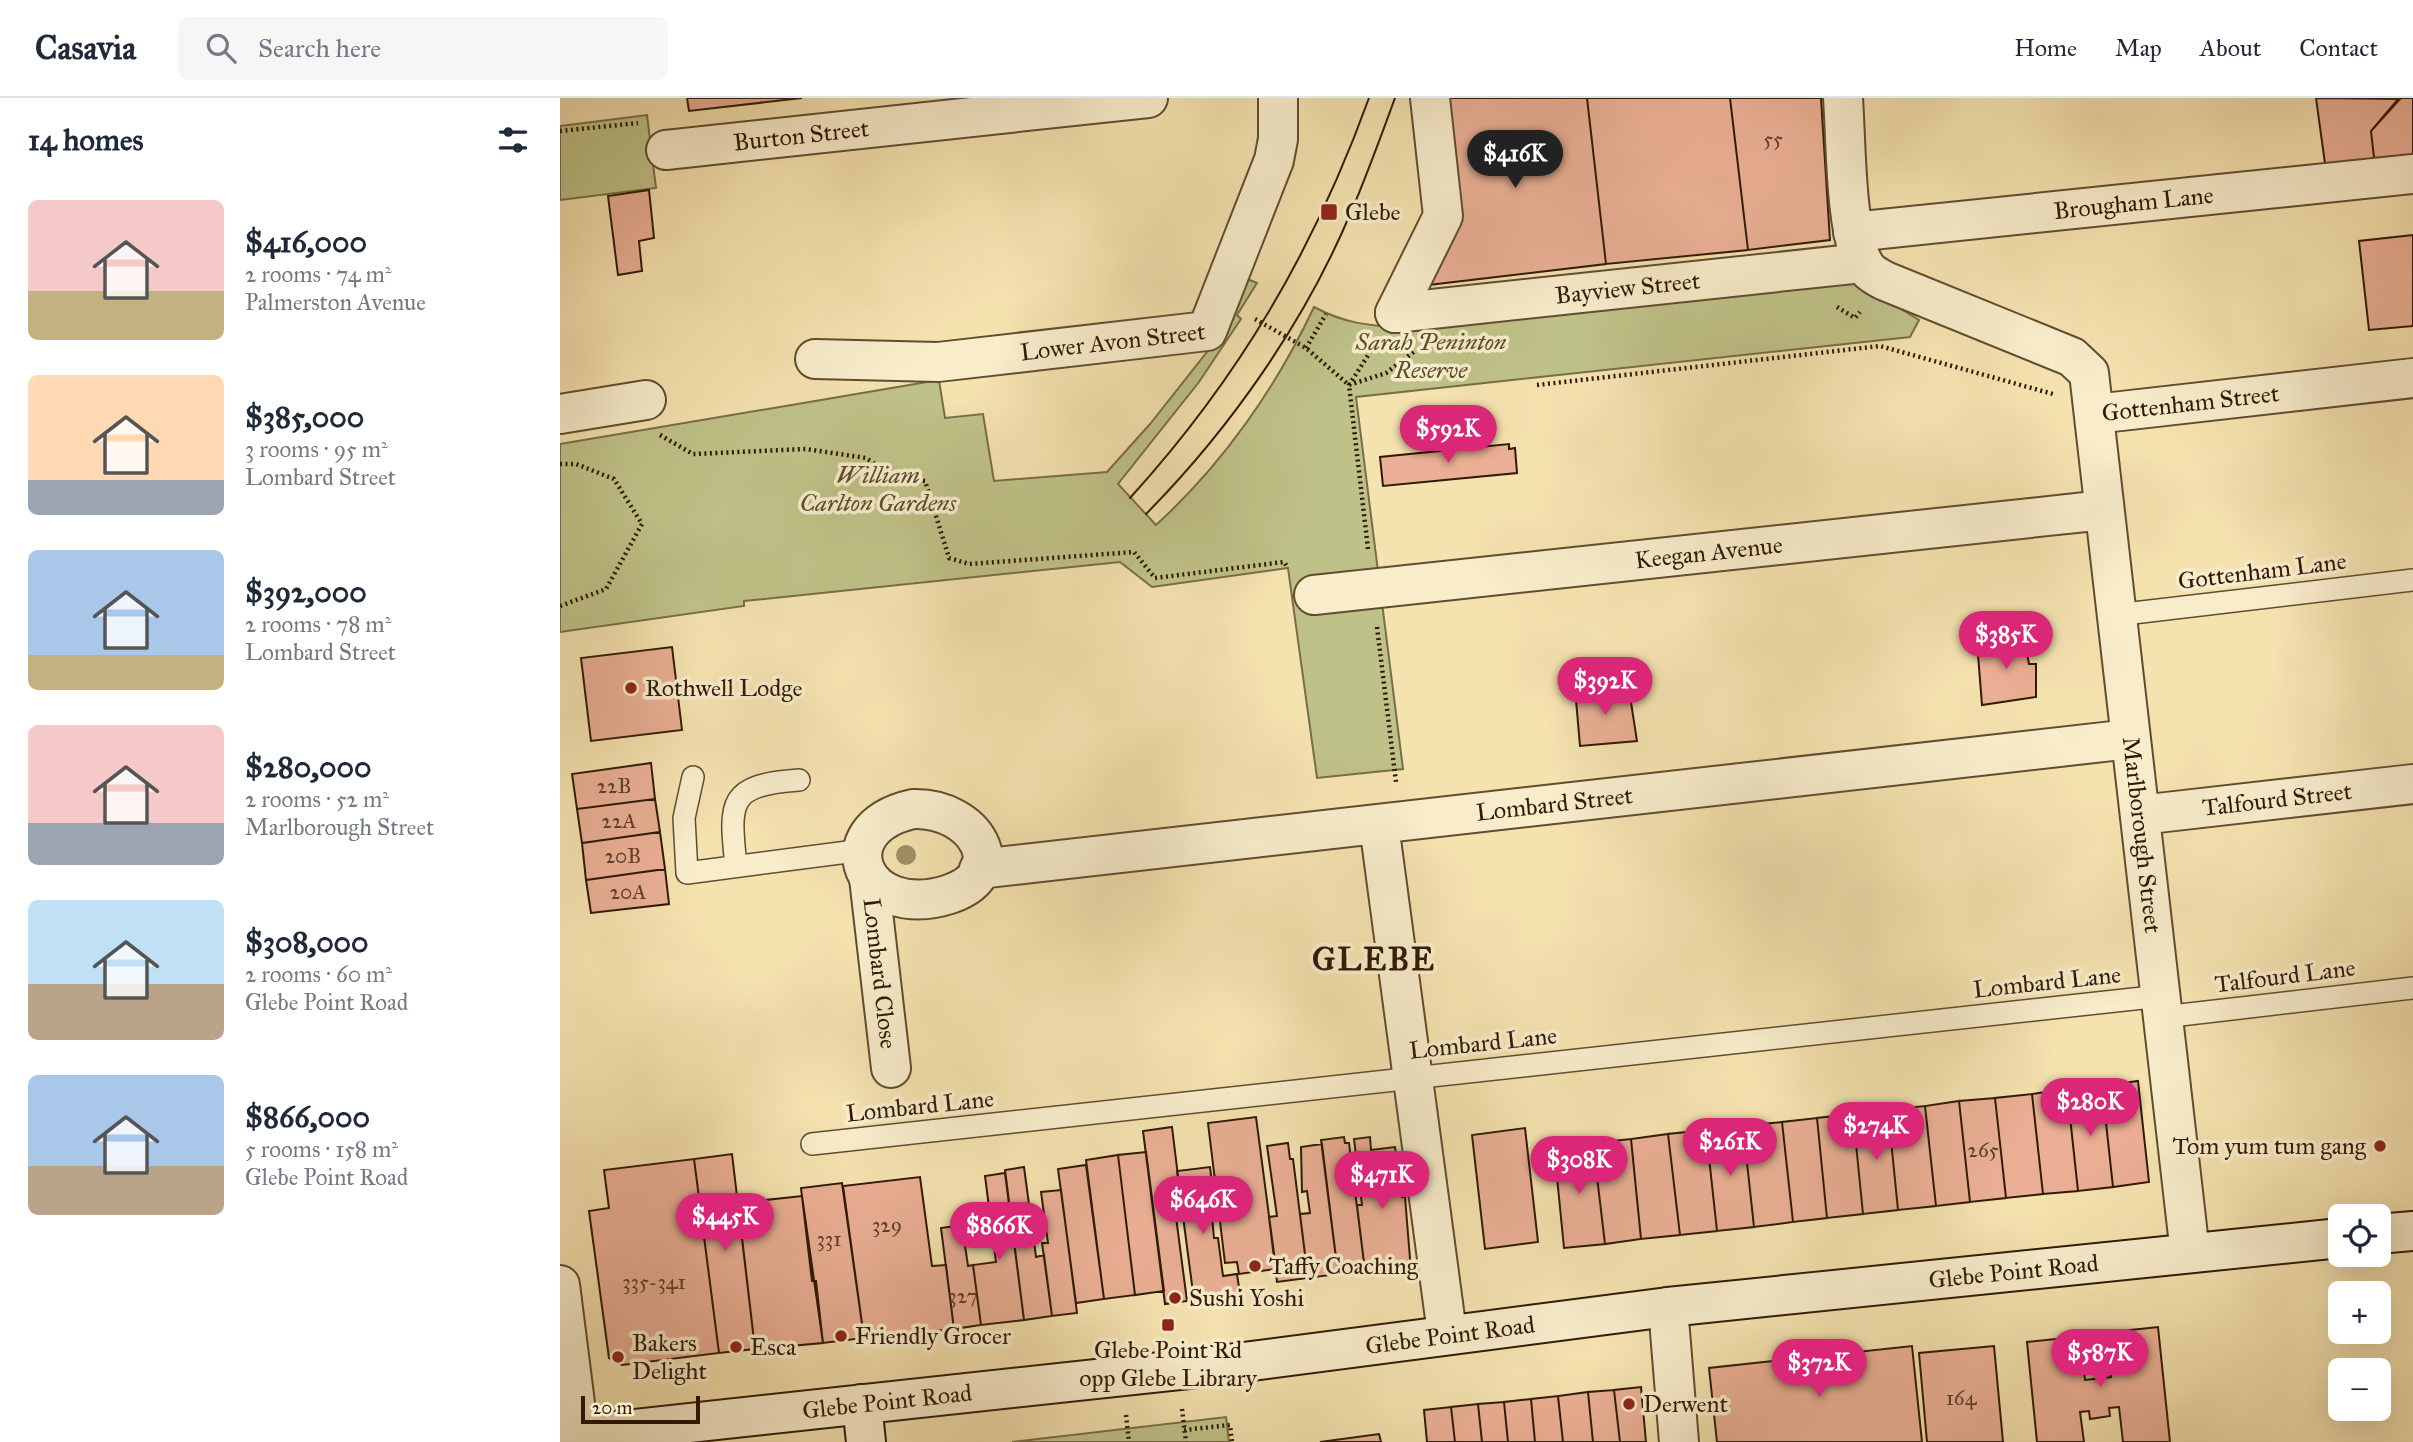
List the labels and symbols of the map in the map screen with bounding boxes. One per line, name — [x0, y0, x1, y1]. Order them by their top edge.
street label: Burton Street — [732, 113, 871, 158]
house number: 55 — [1763, 126, 1783, 152]
pin: $416K — [1466, 130, 1564, 190]
street label: Brougham Lane — [2052, 180, 2215, 226]
place label: Glebe — [1345, 197, 1401, 227]
marker: Glebe — [1319, 202, 1339, 222]
street label: Bayview Street — [1554, 265, 1702, 311]
street label: Lower Avon Street — [1019, 316, 1208, 367]
park label: Sarah Peninton Reserve — [1355, 327, 1507, 385]
street label: Gottenham Street — [2100, 378, 2281, 428]
pin: $592K — [1399, 406, 1497, 465]
park label: William Carlton Gardens — [800, 460, 957, 518]
street label: Keegan Avenue — [1633, 530, 1784, 575]
street label: Gottenham Lane — [2176, 546, 2348, 596]
pin: $385K — [1957, 612, 2055, 671]
pin: $392K — [1556, 658, 1654, 717]
place label: Rothwell Lodge — [645, 673, 802, 703]
marker: Rothwell Lodge — [623, 680, 639, 696]
street label: Marlborough Street — [2116, 735, 2168, 935]
house number: 22B — [597, 773, 631, 799]
street label: Talfourd Street — [2201, 776, 2354, 823]
street label: Lombard Street — [1474, 780, 1635, 828]
house number: 22A — [602, 808, 636, 834]
house number: 20B — [605, 843, 641, 869]
house number: 20A — [610, 879, 646, 905]
street label: Lombard Close — [856, 896, 904, 1050]
district label: GLEBE — [1312, 940, 1436, 979]
street label: Talfourd Lane — [2213, 952, 2357, 1000]
street label: Lombard Lane — [1971, 959, 2123, 1005]
street label: Lombard Lane — [1407, 1020, 1559, 1066]
pin: $280K — [2041, 1079, 2139, 1138]
street label: Lombard Lane — [844, 1083, 996, 1129]
pin: $274K — [1827, 1102, 1925, 1162]
pin: $261K — [1681, 1118, 1779, 1178]
place label: Tom yum tum gang — [2173, 1131, 2367, 1161]
pin: $308K — [1530, 1136, 1628, 1196]
house number: 265 — [1968, 1137, 1999, 1163]
marker: Tom yum tum gang — [2372, 1138, 2388, 1154]
pin: $471K — [1333, 1152, 1431, 1211]
pin: $646K — [1154, 1176, 1252, 1236]
pin: $445K — [676, 1194, 774, 1253]
pin: $866K — [950, 1202, 1048, 1262]
house number: 329 — [872, 1212, 902, 1238]
house number: 331 — [816, 1226, 842, 1252]
street label: Glebe Point Road — [1927, 1248, 2100, 1295]
place label: Taffy Coaching — [1269, 1251, 1419, 1281]
marker: Taffy Coaching — [1247, 1258, 1263, 1274]
house number: 335-341 — [622, 1269, 686, 1295]
house number: 327 — [948, 1283, 978, 1309]
place label: Sushi Yoshi — [1189, 1283, 1304, 1313]
marker: Sushi Yoshi — [1167, 1290, 1183, 1306]
street label: Glebe Point Road — [1364, 1309, 1537, 1361]
marker: Glebe Point Rd opp Glebe Library — [1160, 1317, 1176, 1333]
place label: Friendly Grocer — [855, 1321, 1011, 1351]
place label: Bakers Delight — [632, 1328, 707, 1386]
marker: Friendly Grocer — [833, 1328, 849, 1344]
pin: $587K — [2051, 1330, 2149, 1389]
place label: Esca — [750, 1332, 797, 1362]
place label: Glebe Point Rd opp Glebe Library — [1079, 1335, 1257, 1393]
marker: Esca — [728, 1339, 744, 1355]
pin: $372K — [1770, 1340, 1868, 1399]
marker: Bakers Delight — [610, 1349, 626, 1365]
street label: Glebe Point Road — [801, 1378, 974, 1426]
house number: 164 — [1946, 1385, 1978, 1411]
place label: Derwent — [1643, 1389, 1728, 1419]
scale bar — [581, 1393, 700, 1425]
marker: Derwent — [1621, 1396, 1637, 1412]

